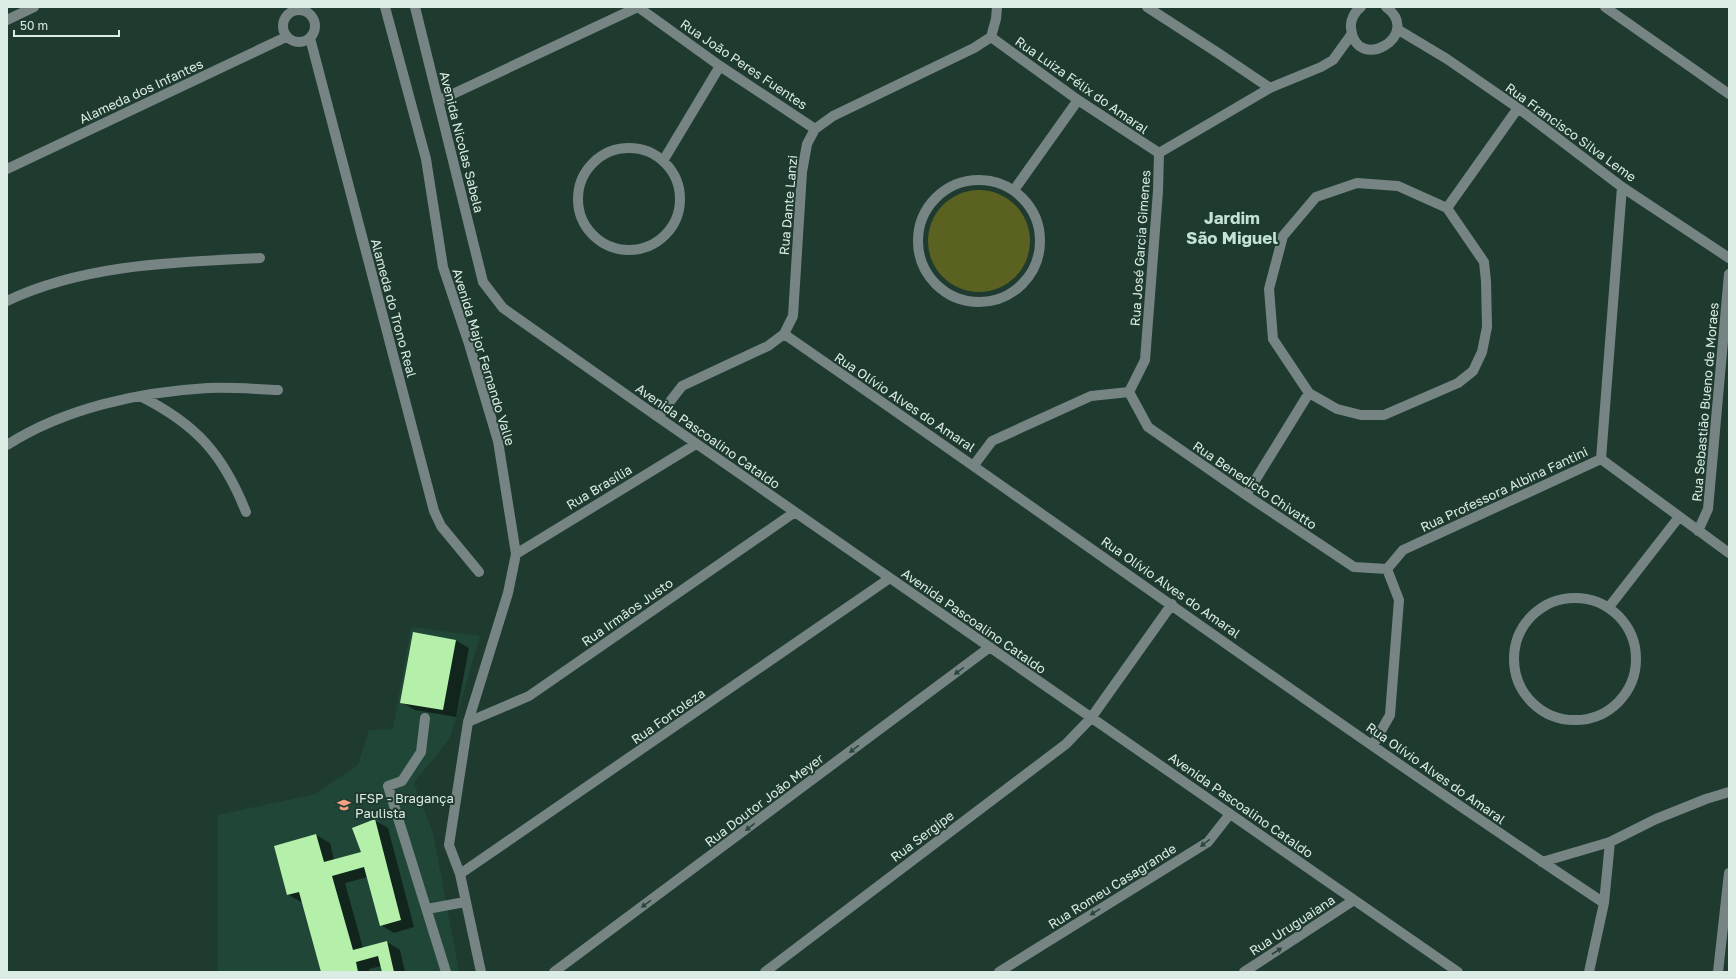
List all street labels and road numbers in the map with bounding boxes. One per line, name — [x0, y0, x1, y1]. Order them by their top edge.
street label: Rua João Peres Fuentes — [677, 16, 811, 113]
street label: Rua Luiza Félix do Amaral — [1012, 33, 1152, 137]
street label: Alameda dos Infantes — [76, 55, 206, 127]
street label: Avenida Nicolas Sabela — [437, 70, 487, 214]
street label: Rua Francisco Silva Leme — [1503, 79, 1639, 185]
street label: Rua Dante Lanzi — [776, 154, 800, 256]
street label: Rua José Garcia Gimenes — [1127, 169, 1153, 327]
street label: Alameda do Trono Real — [368, 237, 420, 379]
street label: Avenida Major Fernando Valle — [449, 267, 519, 447]
street label: Rua Sebastião Bueno de Moraes — [1688, 302, 1722, 502]
street label: Rua Olívio Alves do Amaral — [832, 349, 978, 455]
street label: Avenida Pascoalino Cataldo — [633, 380, 783, 492]
street label: Rua Benedicto Chivatto — [1190, 438, 1320, 533]
street label: Rua Professora Albina Fantini — [1418, 443, 1590, 535]
street label: Rua Brasília — [563, 461, 635, 513]
street label: Rua Olívio Alves do Amaral — [1098, 533, 1244, 641]
street label: Avenida Pascoalino Cataldo — [899, 565, 1049, 677]
street label: Rua Irmãos Justo — [578, 574, 676, 650]
street label: Rua Fortoleza — [628, 685, 708, 747]
street label: Rua Olívio Alves do Amaral — [1363, 719, 1509, 827]
street label: Avenida Pascoalino Cataldo — [1166, 749, 1316, 861]
street label: Rua Doutor João Meyer — [701, 750, 827, 850]
street label: Rua Sergipe — [887, 807, 957, 865]
street label: Rua Romeu Casagrande — [1045, 840, 1179, 932]
street label: Rua Uruguaiana — [1246, 891, 1338, 959]

